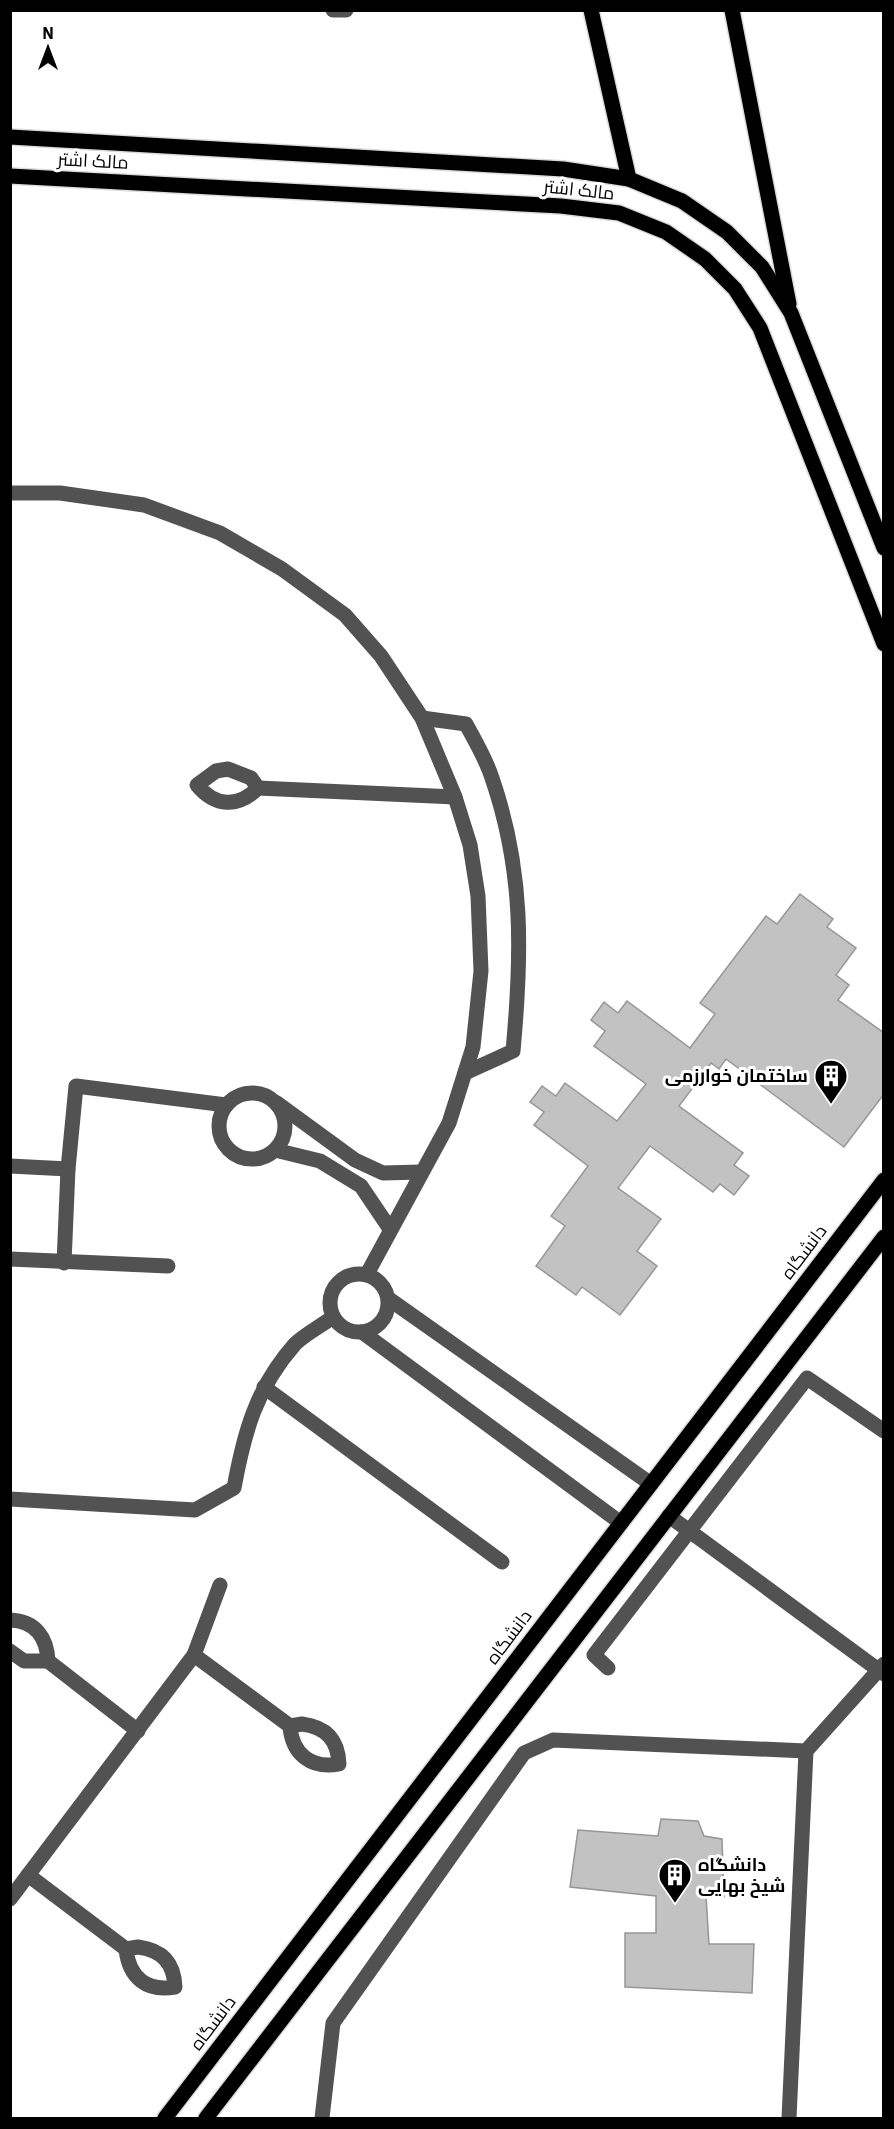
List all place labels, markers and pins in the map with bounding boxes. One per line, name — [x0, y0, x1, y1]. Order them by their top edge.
building icon: ساختمان خوارزمی — [813, 1058, 849, 1105]
place label: ساختمان خوارزمی — [665, 1064, 808, 1087]
place label: دانشگاه شیخ بهایی — [698, 1853, 785, 1898]
building icon: دانشگاه شیخ بهایی — [657, 1857, 693, 1904]

